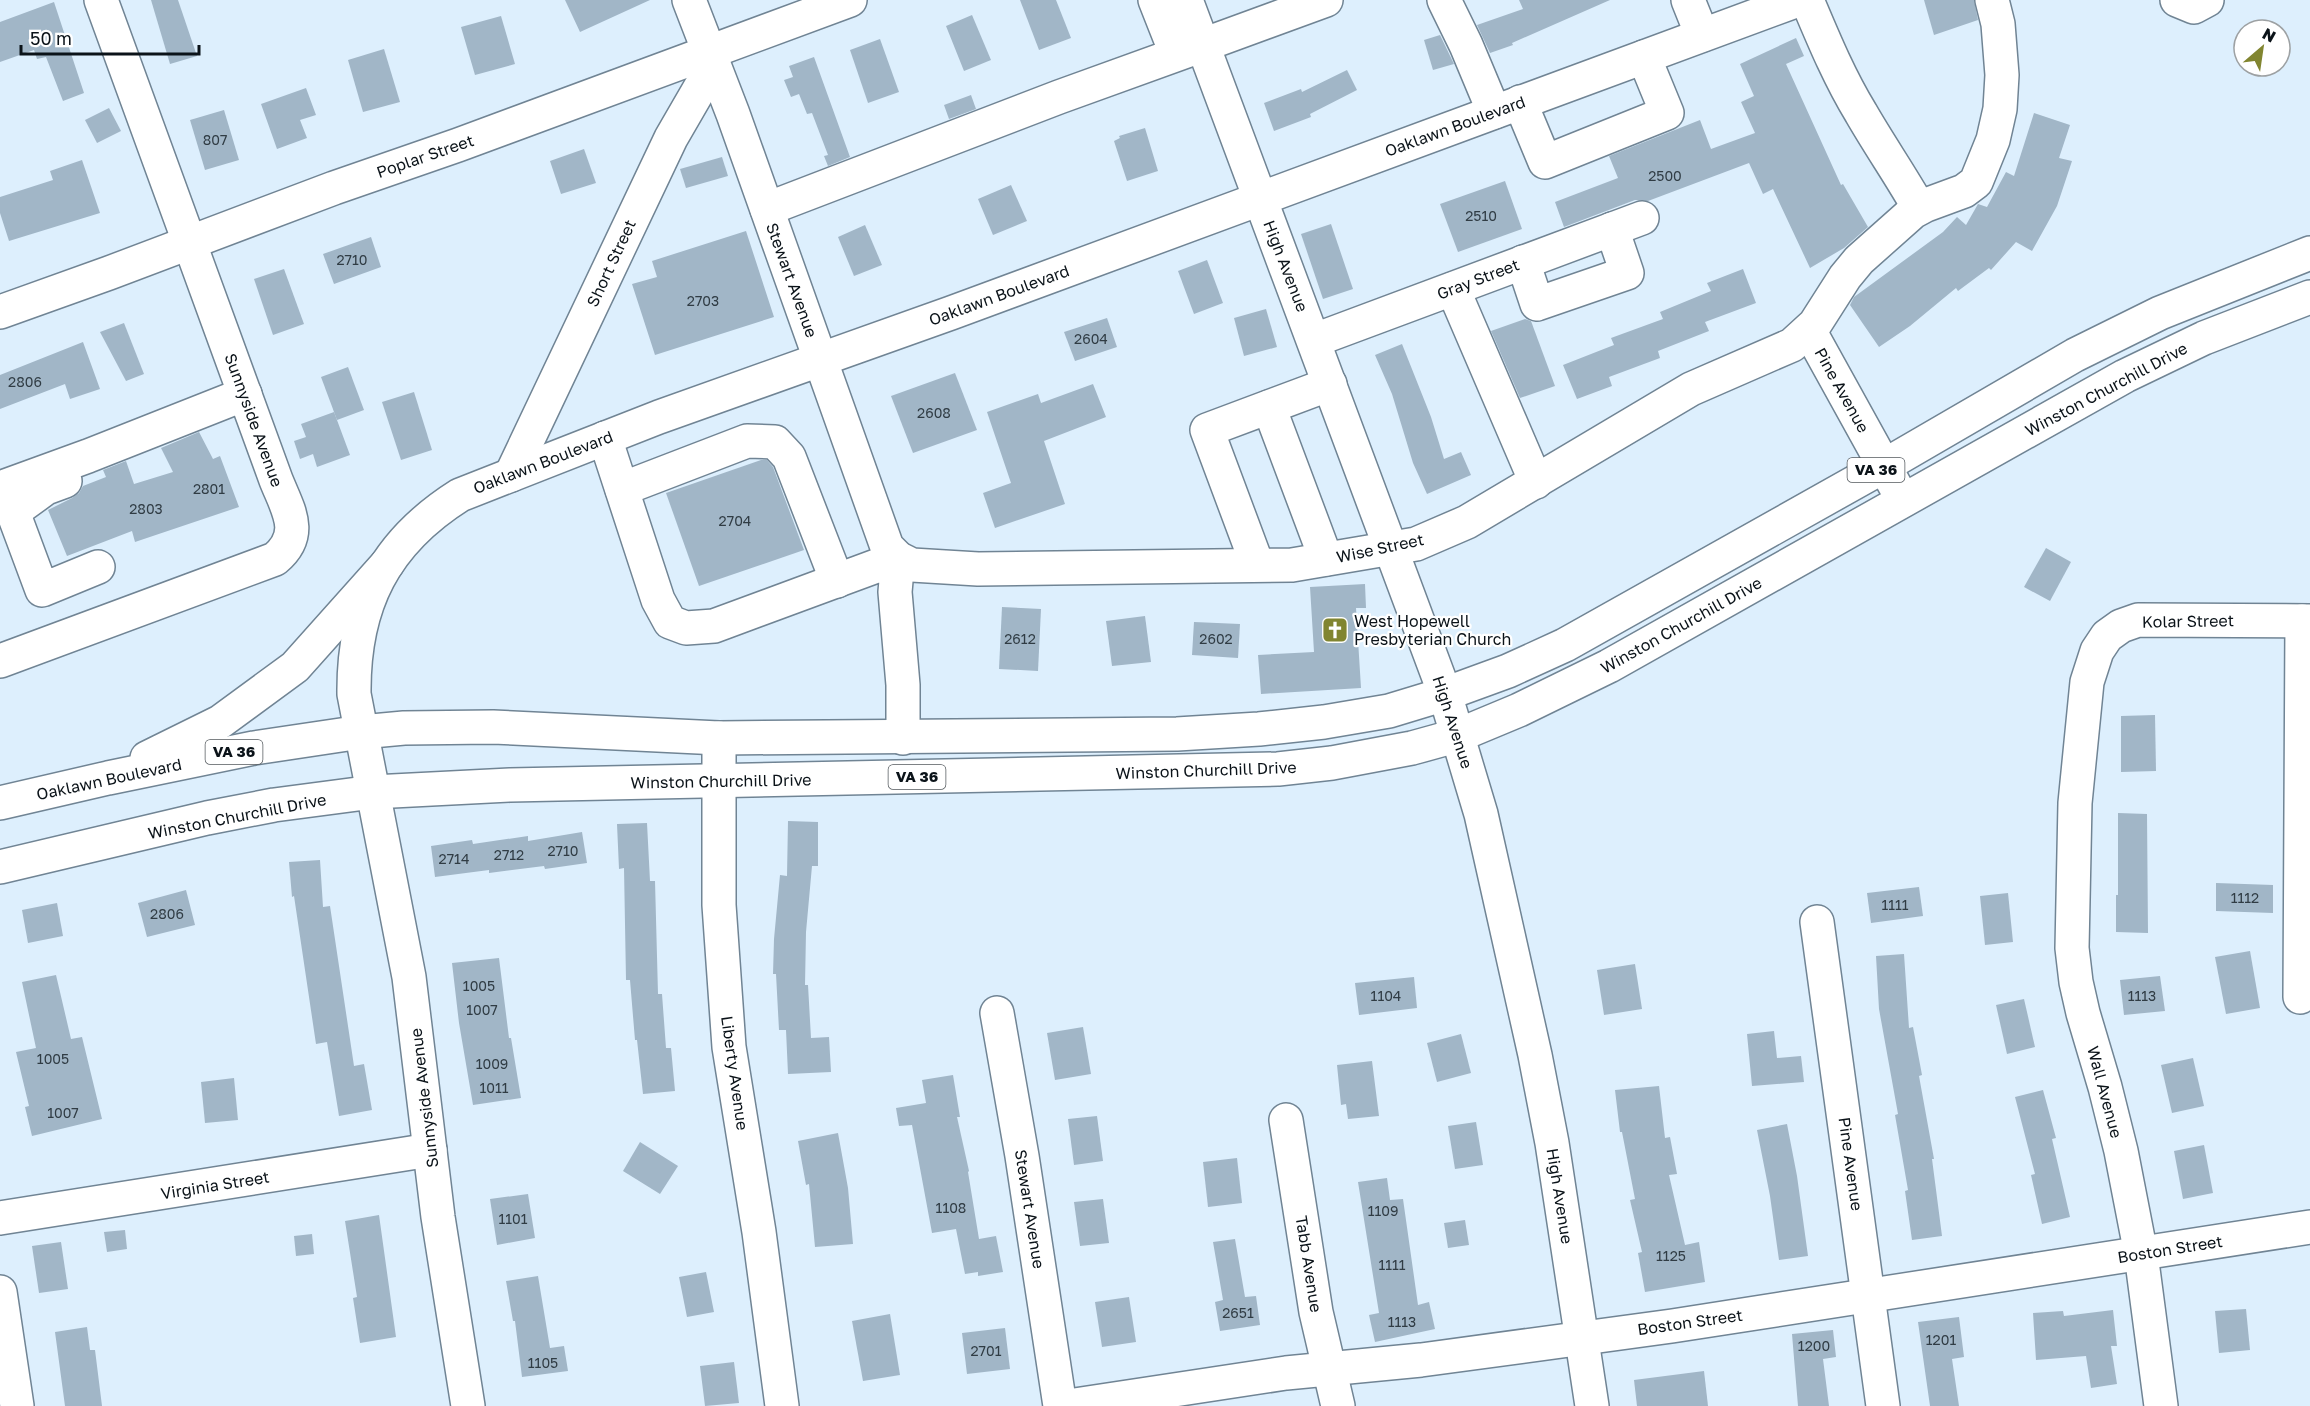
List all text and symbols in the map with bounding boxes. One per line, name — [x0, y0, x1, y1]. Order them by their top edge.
scale bar — [21, 18, 200, 56]
north arrow — [2232, 18, 2292, 78]
text: N — [2259, 23, 2279, 47]
text: 50 m — [30, 27, 72, 49]
street label: Oaklawn Boulevard — [1382, 91, 1528, 161]
street label: Poplar Street — [374, 130, 476, 182]
house number: 807 — [203, 131, 227, 148]
house number: 2500 — [1648, 167, 1682, 184]
house number: 2510 — [1465, 207, 1497, 224]
street label: Short Street — [582, 216, 640, 310]
street label: High Avenue — [1259, 217, 1313, 315]
street label: Stewart Avenue — [762, 220, 822, 340]
house number: 2710 — [336, 251, 368, 268]
street label: Gray Street — [1434, 254, 1522, 304]
street label: Oaklawn Boulevard — [926, 260, 1072, 330]
house number: 2703 — [687, 292, 719, 309]
house number: 2604 — [1074, 330, 1108, 347]
street label: Winston Churchill Drive — [2021, 338, 2191, 440]
street label: Pine Avenue — [1810, 344, 1874, 436]
street label: Sunnyside Avenue — [221, 351, 287, 489]
house number: 2806 — [8, 373, 42, 390]
house number: 2608 — [917, 404, 951, 421]
street label: Oaklawn Boulevard — [470, 426, 616, 498]
road number: VA 36 — [1848, 458, 1904, 482]
house number: 2801 — [193, 480, 225, 497]
house number: 2803 — [129, 500, 163, 517]
house number: 2704 — [719, 512, 751, 529]
street label: Wise Street — [1335, 529, 1425, 567]
street label: Winston Churchill Drive — [1597, 572, 1765, 678]
street label: Kolar Street — [2142, 610, 2234, 632]
place label: West Hopewell Presbyterian Church — [1354, 611, 1511, 649]
church icon: West Hopewell Presbyterian Church — [1320, 615, 1350, 645]
house number: 2612 — [1004, 630, 1036, 647]
house number: 2602 — [1199, 630, 1233, 647]
street label: High Avenue — [1429, 673, 1477, 771]
road number: VA 36 — [206, 740, 262, 764]
street label: Oaklawn Boulevard — [34, 754, 184, 804]
street label: Winston Churchill Drive — [1115, 757, 1297, 783]
road number: VA 36 — [888, 765, 946, 789]
street label: Winston Churchill Drive — [630, 769, 812, 793]
street label: Winston Churchill Drive — [146, 789, 328, 843]
house number: 2710 — [547, 842, 579, 859]
house number: 2712 — [494, 846, 524, 863]
house number: 2714 — [439, 850, 469, 867]
house number: 1112 — [2231, 889, 2259, 906]
house number: 1111 — [1881, 896, 1909, 913]
house number: 2806 — [150, 905, 184, 922]
house number: 1005 — [463, 977, 495, 994]
house number: 1104 — [1371, 987, 1401, 1004]
house number: 1113 — [2128, 987, 2156, 1004]
house number: 1007 — [466, 1001, 498, 1018]
street label: Liberty Avenue — [717, 1015, 753, 1131]
street label: Sunnyside Avenue — [406, 1027, 442, 1169]
street label: Wall Avenue — [2083, 1044, 2127, 1140]
house number: 1005 — [37, 1050, 69, 1067]
house number: 1009 — [476, 1055, 508, 1072]
house number: 1011 — [479, 1079, 509, 1096]
house number: 1007 — [47, 1104, 79, 1121]
street label: Pine Avenue — [1835, 1116, 1867, 1212]
street label: High Avenue — [1543, 1147, 1577, 1245]
street label: Stewart Avenue — [1011, 1148, 1049, 1270]
street label: Virginia Street — [159, 1167, 271, 1203]
house number: 1108 — [936, 1199, 966, 1216]
house number: 1109 — [1368, 1202, 1398, 1219]
house number: 1101 — [498, 1210, 528, 1227]
street label: Tabb Avenue — [1291, 1214, 1327, 1314]
street label: Boston Street — [2116, 1231, 2224, 1267]
house number: 1125 — [1656, 1247, 1686, 1264]
house number: 1111 — [1378, 1256, 1406, 1273]
house number: 2651 — [1222, 1304, 1254, 1321]
street label: Boston Street — [1636, 1305, 1744, 1339]
house number: 1113 — [1388, 1313, 1416, 1330]
house number: 1201 — [1926, 1331, 1956, 1348]
house number: 1200 — [1798, 1337, 1830, 1354]
house number: 2701 — [970, 1342, 1002, 1359]
house number: 1105 — [528, 1354, 558, 1371]

